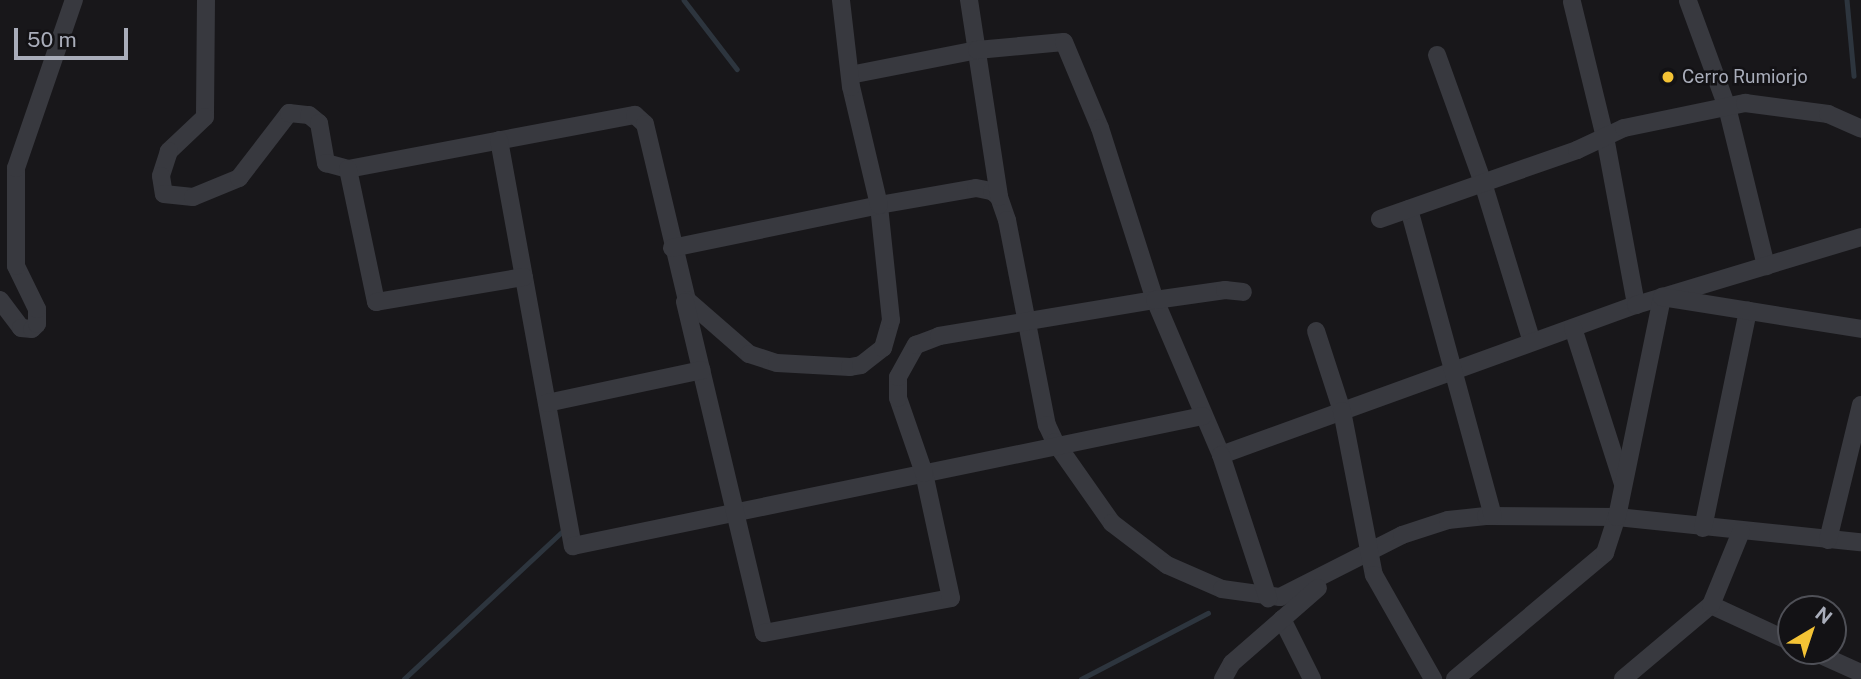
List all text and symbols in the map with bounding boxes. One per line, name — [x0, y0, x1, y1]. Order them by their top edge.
scale bar — [18, 14, 131, 58]
text: 50 m — [27, 27, 77, 52]
place label: Cerro Rumiorjo — [1682, 66, 1808, 88]
marker: Cerro Rumiorjo — [1660, 69, 1676, 85]
north arrow — [1777, 595, 1847, 665]
text: N — [1811, 602, 1837, 628]

